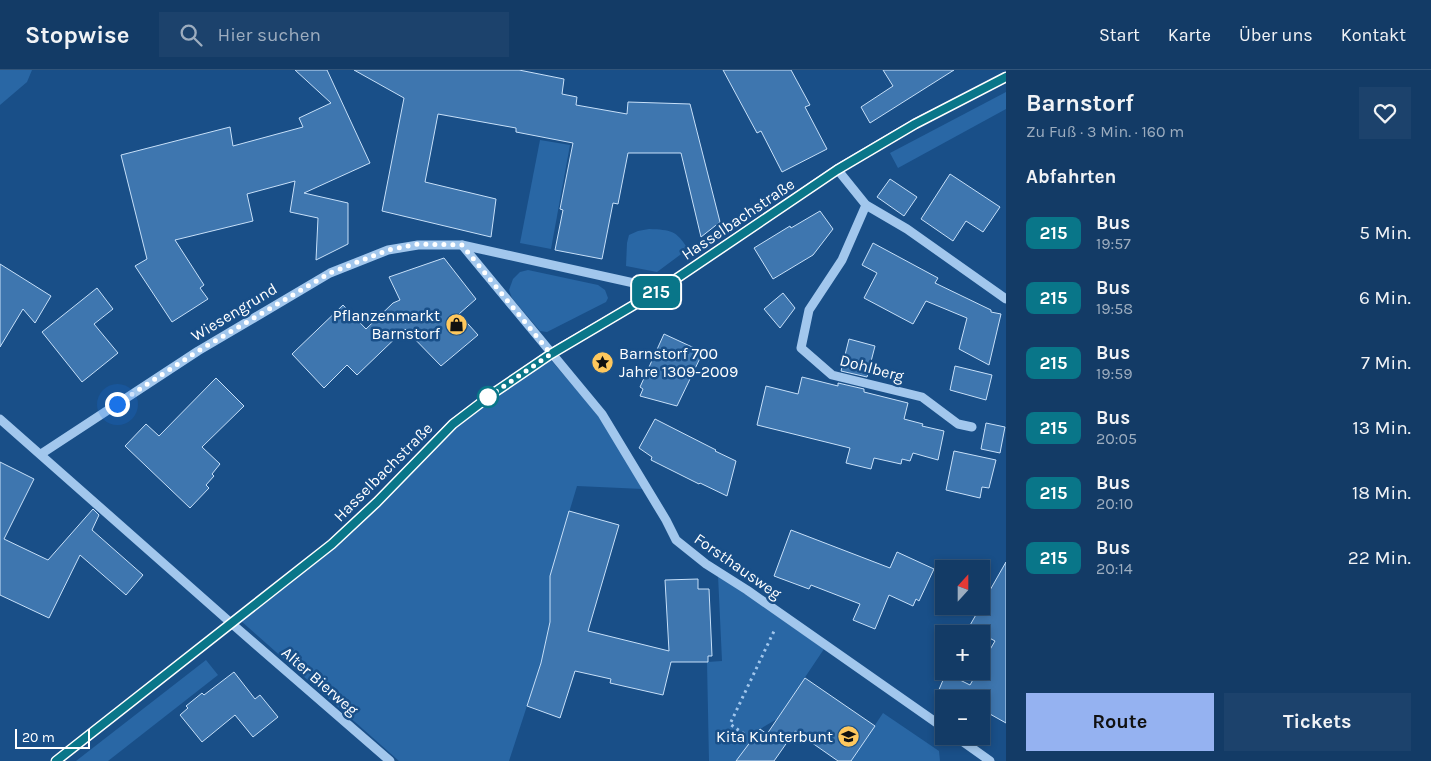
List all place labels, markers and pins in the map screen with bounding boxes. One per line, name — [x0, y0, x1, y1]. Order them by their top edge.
place label: Pflanzenmarkt Barnstorf — [333, 306, 441, 343]
shop icon: Pflanzenmarkt Barnstorf — [444, 312, 468, 336]
place label: Barnstorf 700 Jahre 1309-2009 — [619, 344, 738, 381]
place icon: Barnstorf 700 Jahre 1309-2009 — [591, 350, 615, 374]
unlabelled marker — [477, 386, 499, 408]
school or university icon: Kita Kunterbunt — [837, 724, 861, 748]
place label: Kita Kunterbunt — [716, 727, 833, 746]

